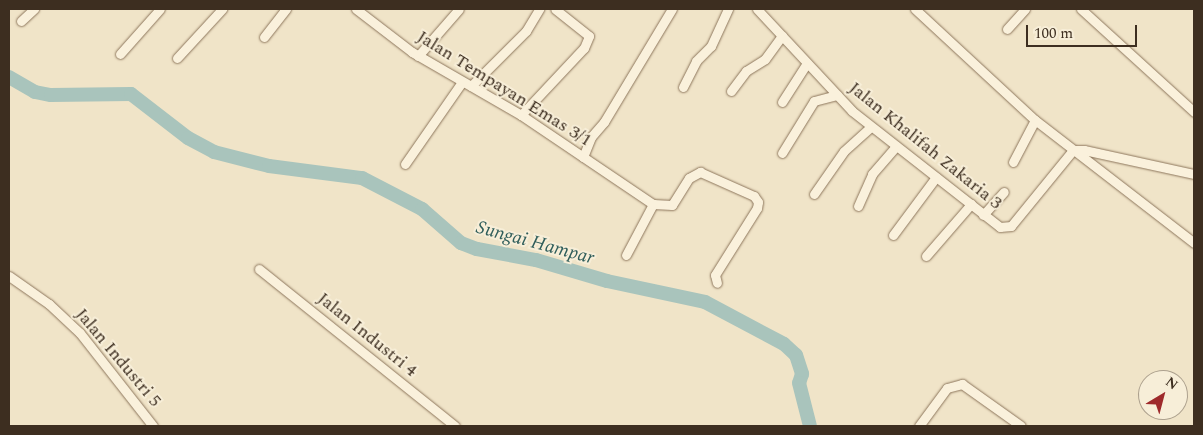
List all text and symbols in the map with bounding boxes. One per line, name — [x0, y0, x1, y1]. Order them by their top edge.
scale bar — [1028, 15, 1139, 47]
text: 100 m — [1034, 22, 1073, 45]
street label: Jalan Tempayan Emas 3/1 — [413, 26, 595, 152]
street label: Jalan Khalifah Zakaria 3 — [844, 78, 1006, 214]
water label: Sungai Hampar — [474, 216, 596, 270]
street label: Jalan Industri 4 — [313, 288, 421, 382]
street label: Jalan Industri 5 — [70, 304, 166, 412]
north arrow — [1138, 370, 1188, 420]
text: N — [1161, 372, 1183, 395]

